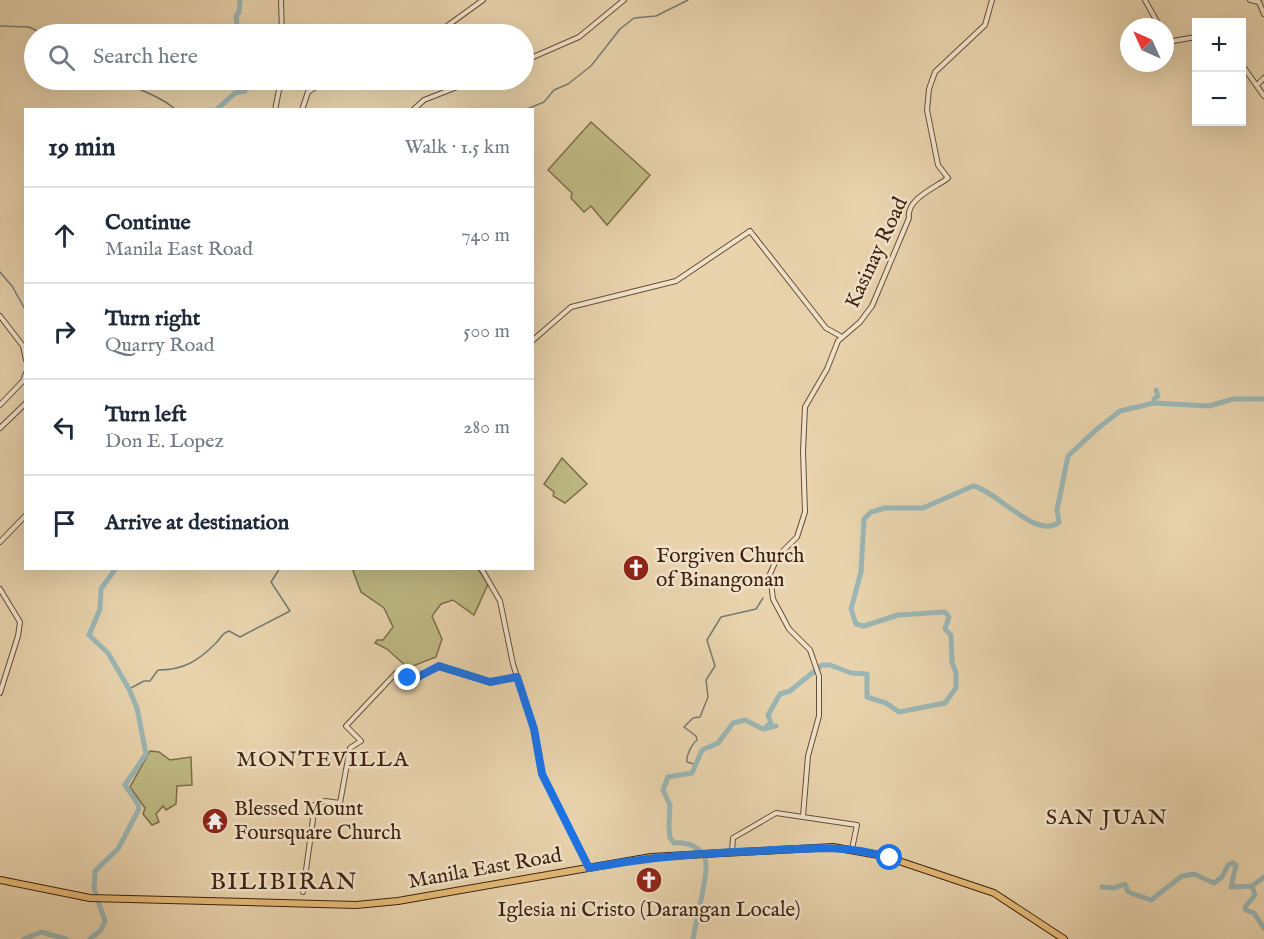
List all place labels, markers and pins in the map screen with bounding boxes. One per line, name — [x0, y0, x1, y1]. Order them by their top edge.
place label: Forgiven Church of Binangonan — [656, 543, 804, 594]
church icon: Forgiven Church of Binangonan — [621, 553, 651, 583]
place label: Blessed Mount Foursquare Church — [234, 796, 402, 847]
temple icon: Blessed Mount Foursquare Church — [200, 806, 230, 836]
church icon: Iglesia ni Cristo (Darangan Locale) — [634, 865, 664, 895]
place label: Iglesia ni Cristo (Darangan Locale) — [497, 897, 801, 924]

